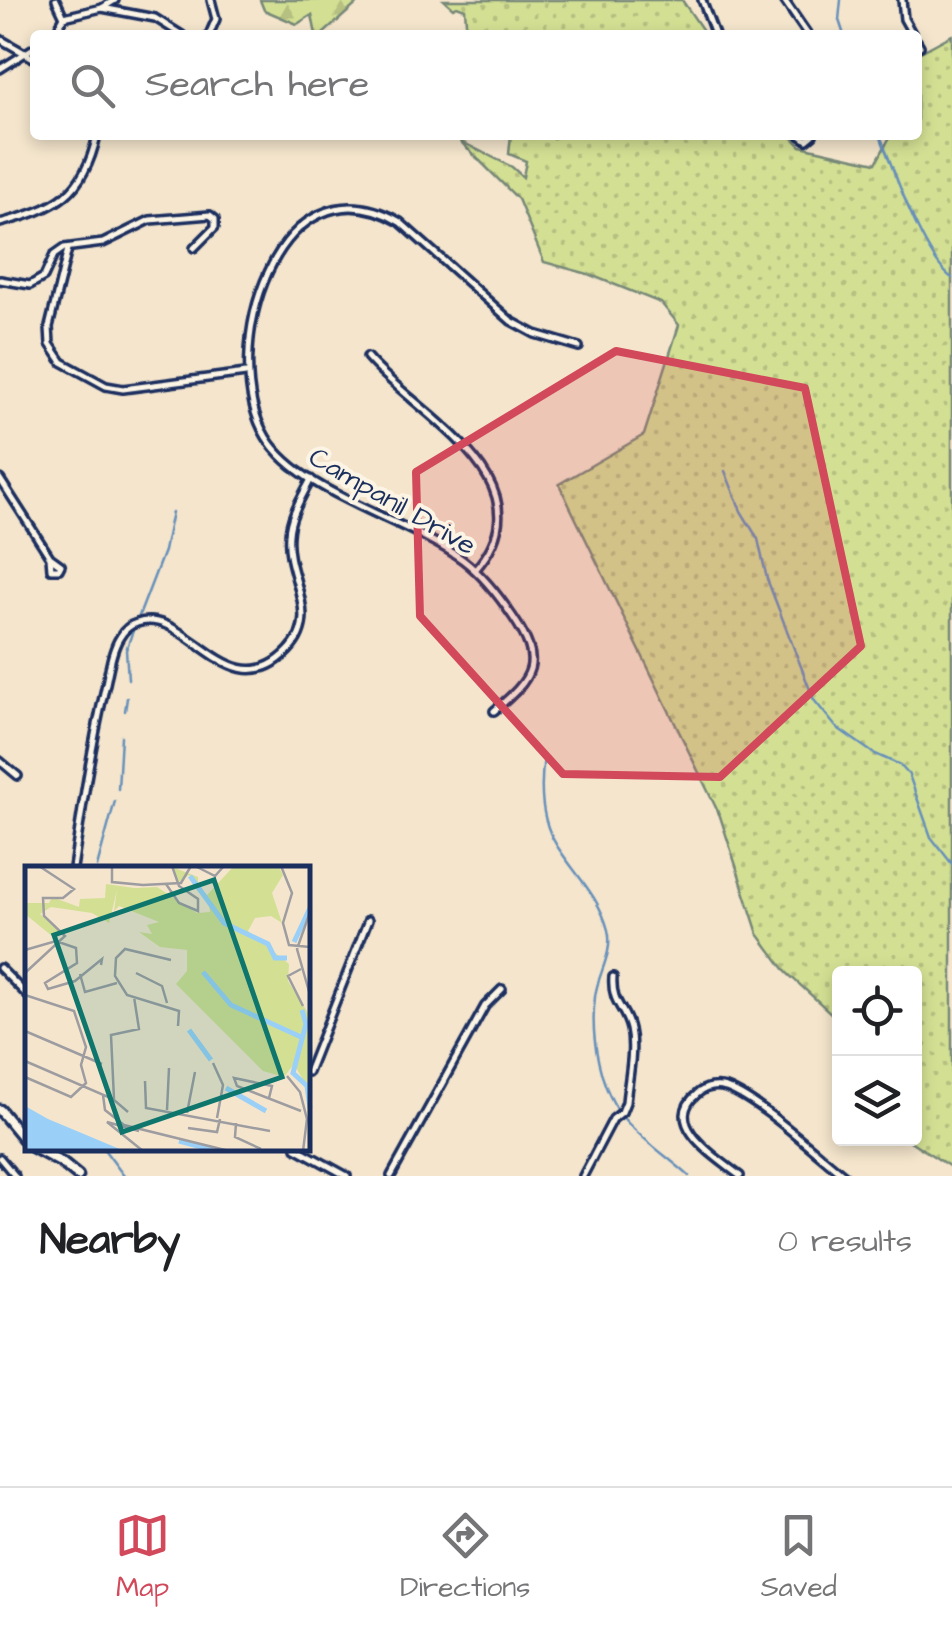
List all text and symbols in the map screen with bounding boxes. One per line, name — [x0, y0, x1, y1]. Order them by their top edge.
search box — [30, 30, 922, 140]
icon: search — [65, 58, 120, 113]
text: Search here — [145, 59, 369, 111]
street label: Campanil Drive — [301, 438, 483, 565]
inset map — [25, 866, 310, 1151]
map controls — [832, 966, 922, 1146]
button: locate — [832, 966, 922, 1056]
button: layers — [832, 1056, 922, 1146]
text: Nearby — [40, 1212, 180, 1270]
text: 0 results — [778, 1219, 912, 1264]
tab: Map — [115, 1508, 170, 1607]
tab: Directions — [400, 1508, 530, 1607]
tab: Saved — [761, 1508, 837, 1607]

